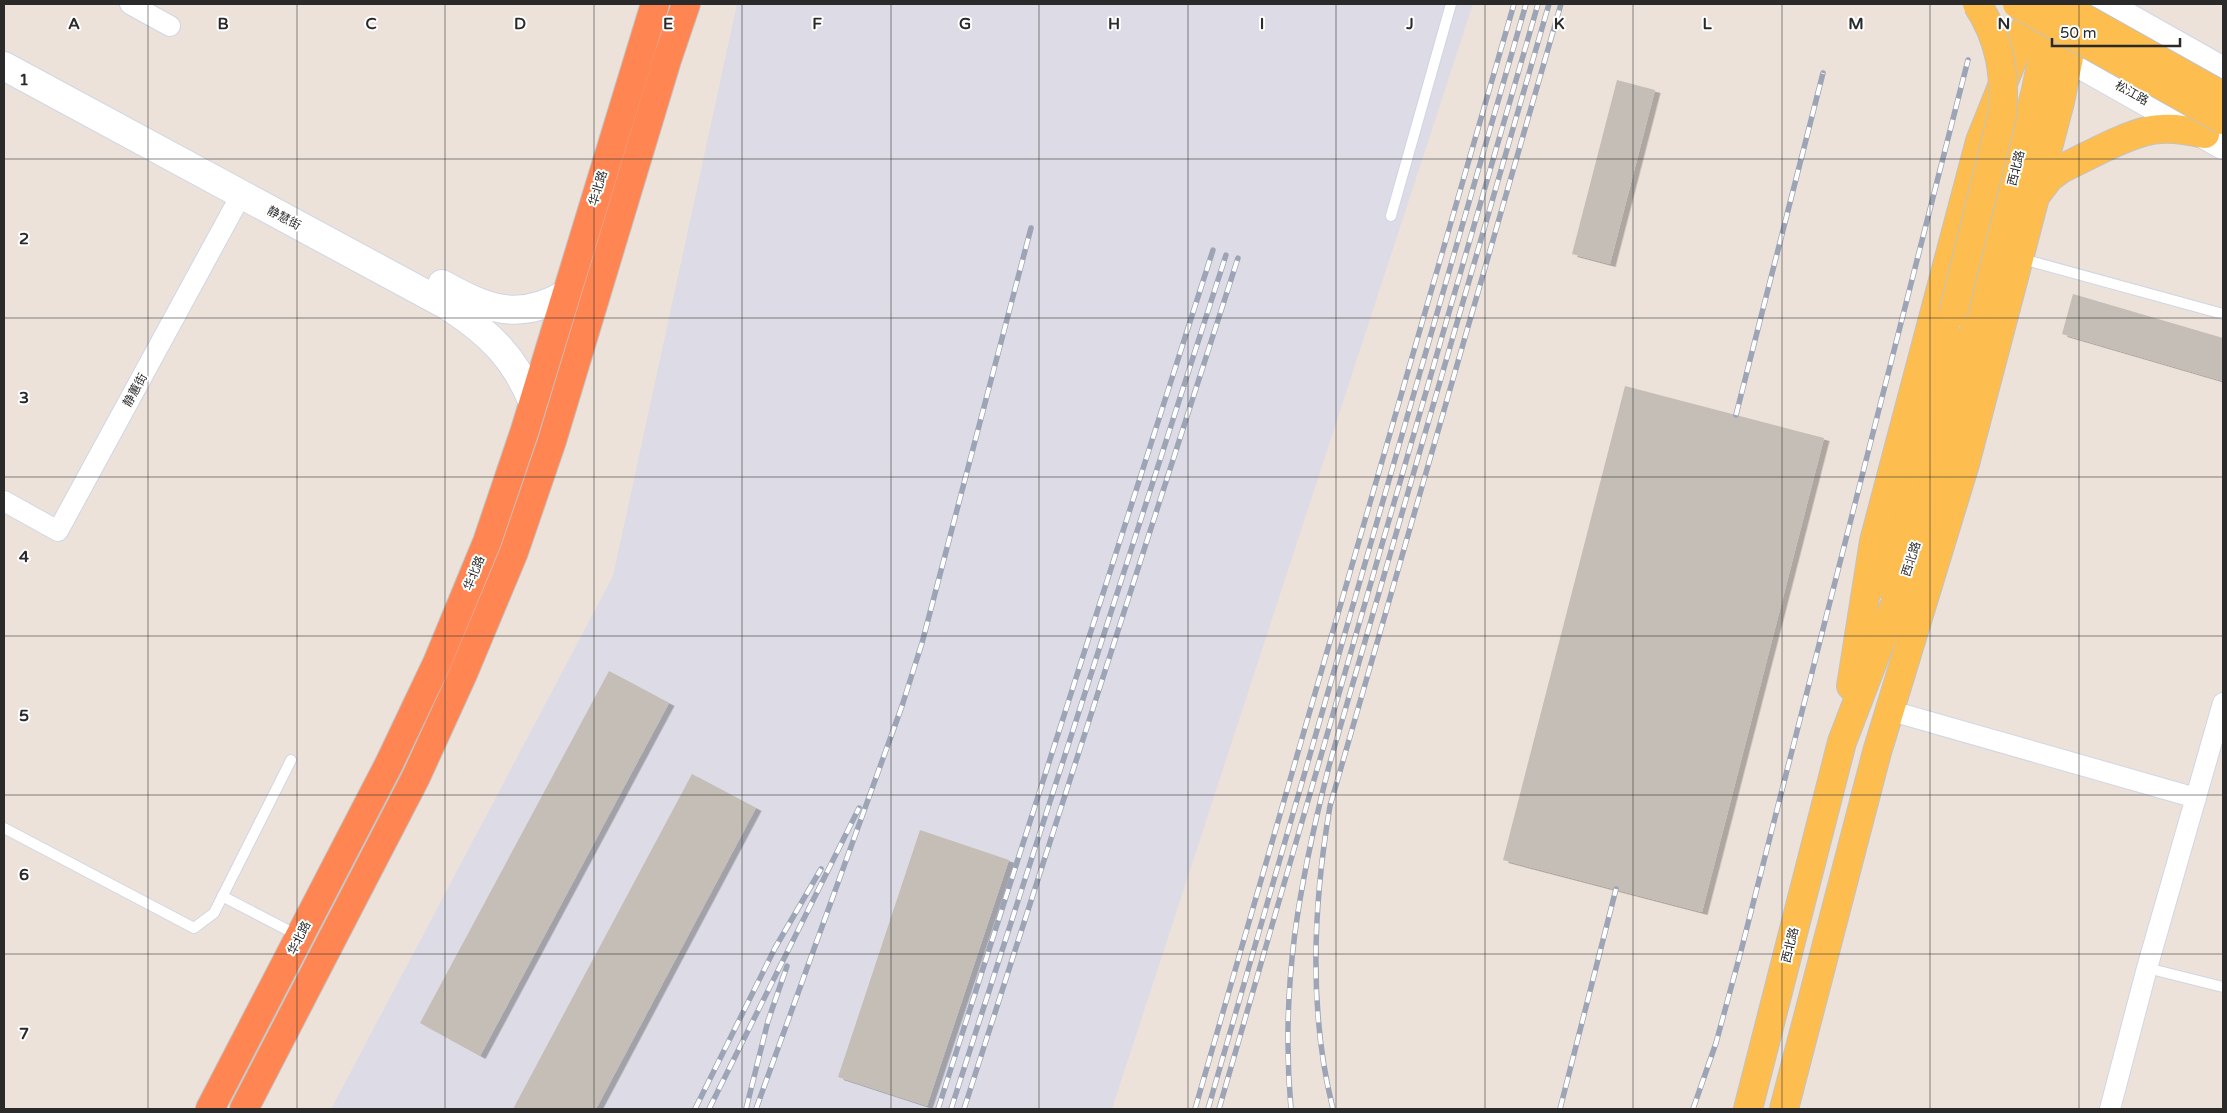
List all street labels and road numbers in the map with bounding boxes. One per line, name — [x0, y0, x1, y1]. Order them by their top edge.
street label: 松江路 — [2113, 78, 2151, 108]
street label: 西北路 — [2005, 149, 2027, 187]
street label: 华北路 — [586, 169, 610, 207]
street label: 静慧街 — [265, 203, 303, 233]
street label: 静蕙街 — [120, 371, 150, 409]
street label: 西北路 — [1899, 540, 1923, 578]
street label: 华北路 — [461, 554, 487, 592]
street label: 华北路 — [285, 919, 313, 957]
street label: 西北路 — [1779, 926, 1801, 964]

